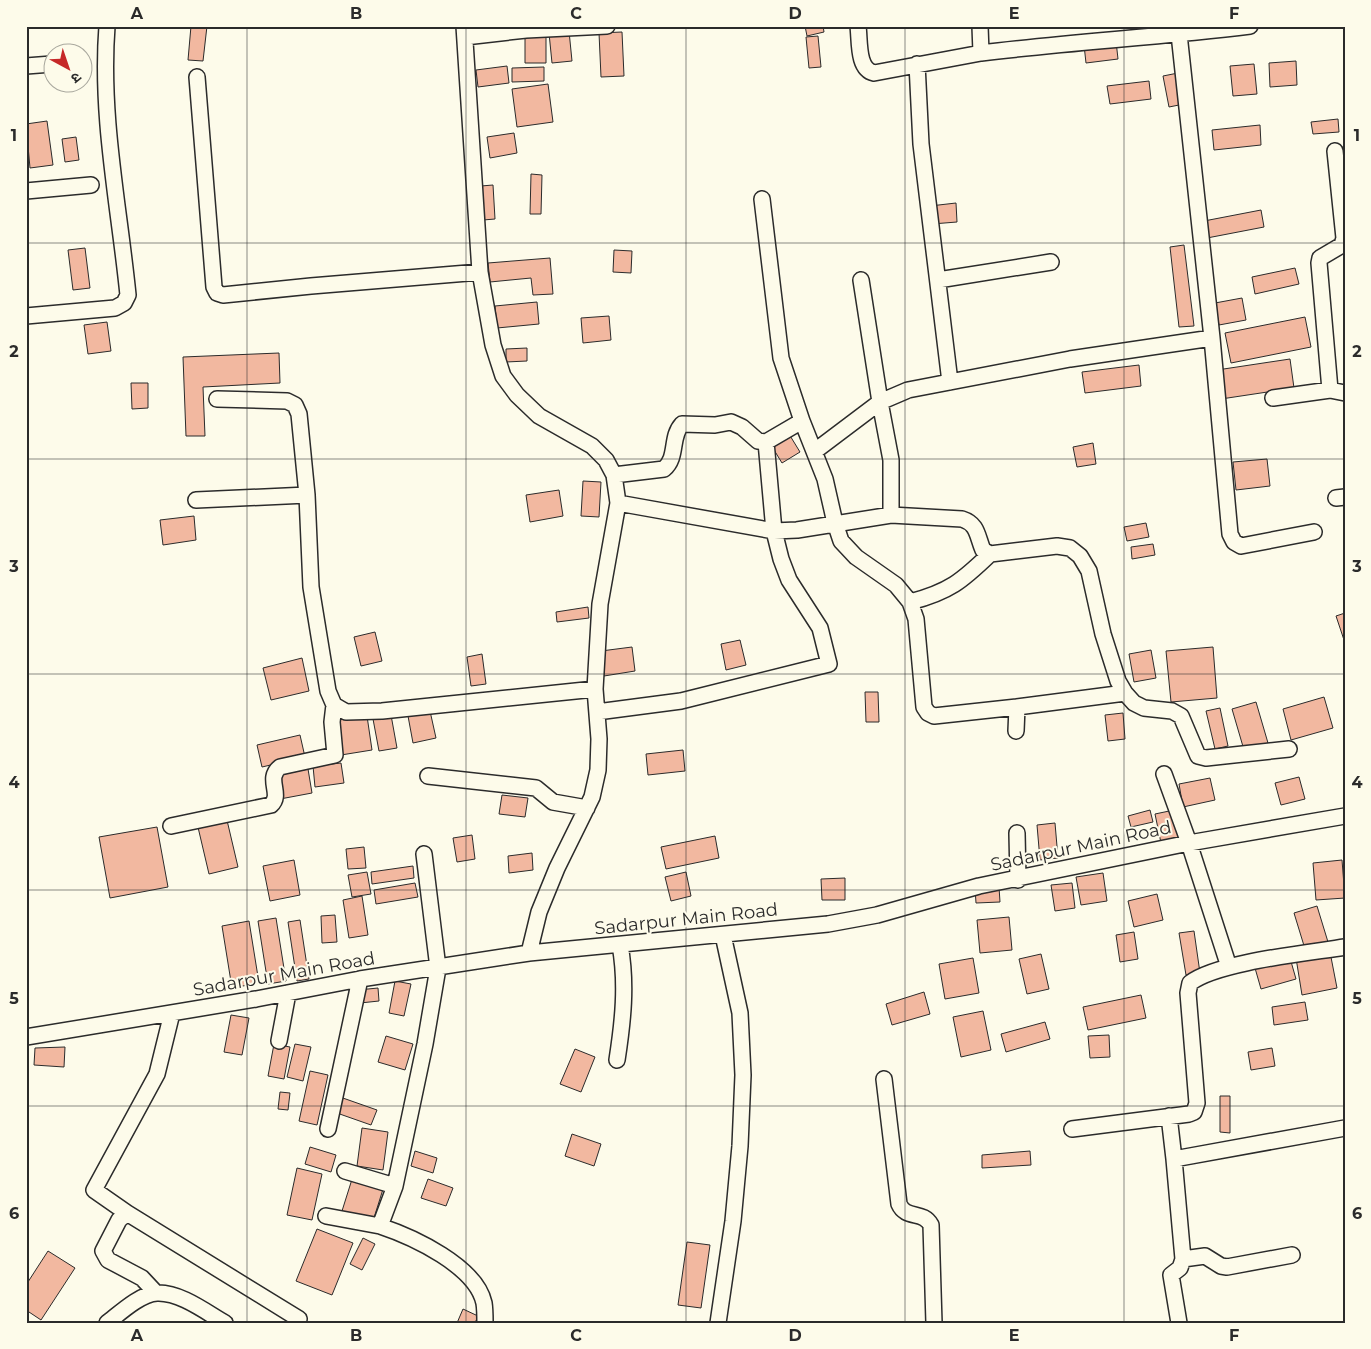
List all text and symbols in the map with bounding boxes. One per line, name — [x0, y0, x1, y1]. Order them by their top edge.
text: A — [130, 4, 144, 23]
text: B — [350, 4, 362, 23]
text: C — [570, 4, 582, 23]
text: D — [788, 4, 802, 23]
text: E — [1009, 4, 1019, 23]
text: F — [1229, 4, 1239, 23]
north arrow — [42, 42, 92, 92]
text: उ — [67, 68, 85, 88]
text: 1 — [11, 126, 17, 145]
text: 1 — [1354, 126, 1360, 145]
text: 2 — [9, 342, 19, 361]
text: 2 — [1352, 342, 1362, 361]
text: 3 — [8, 557, 19, 576]
text: 3 — [1351, 557, 1362, 576]
text: 4 — [8, 773, 20, 792]
text: 4 — [1351, 773, 1363, 792]
street label: Sadarpur Main Road — [989, 816, 1173, 876]
street label: Sadarpur Main Road — [593, 898, 779, 940]
street label: Sadarpur Main Road — [191, 947, 377, 1001]
text: 5 — [9, 989, 19, 1008]
text: 5 — [1352, 989, 1362, 1008]
text: 6 — [9, 1204, 19, 1223]
text: 6 — [1352, 1204, 1362, 1223]
text: A — [130, 1326, 144, 1345]
text: B — [350, 1326, 362, 1345]
text: C — [570, 1326, 582, 1345]
text: D — [788, 1326, 802, 1345]
text: E — [1009, 1326, 1019, 1345]
text: F — [1229, 1326, 1239, 1345]

